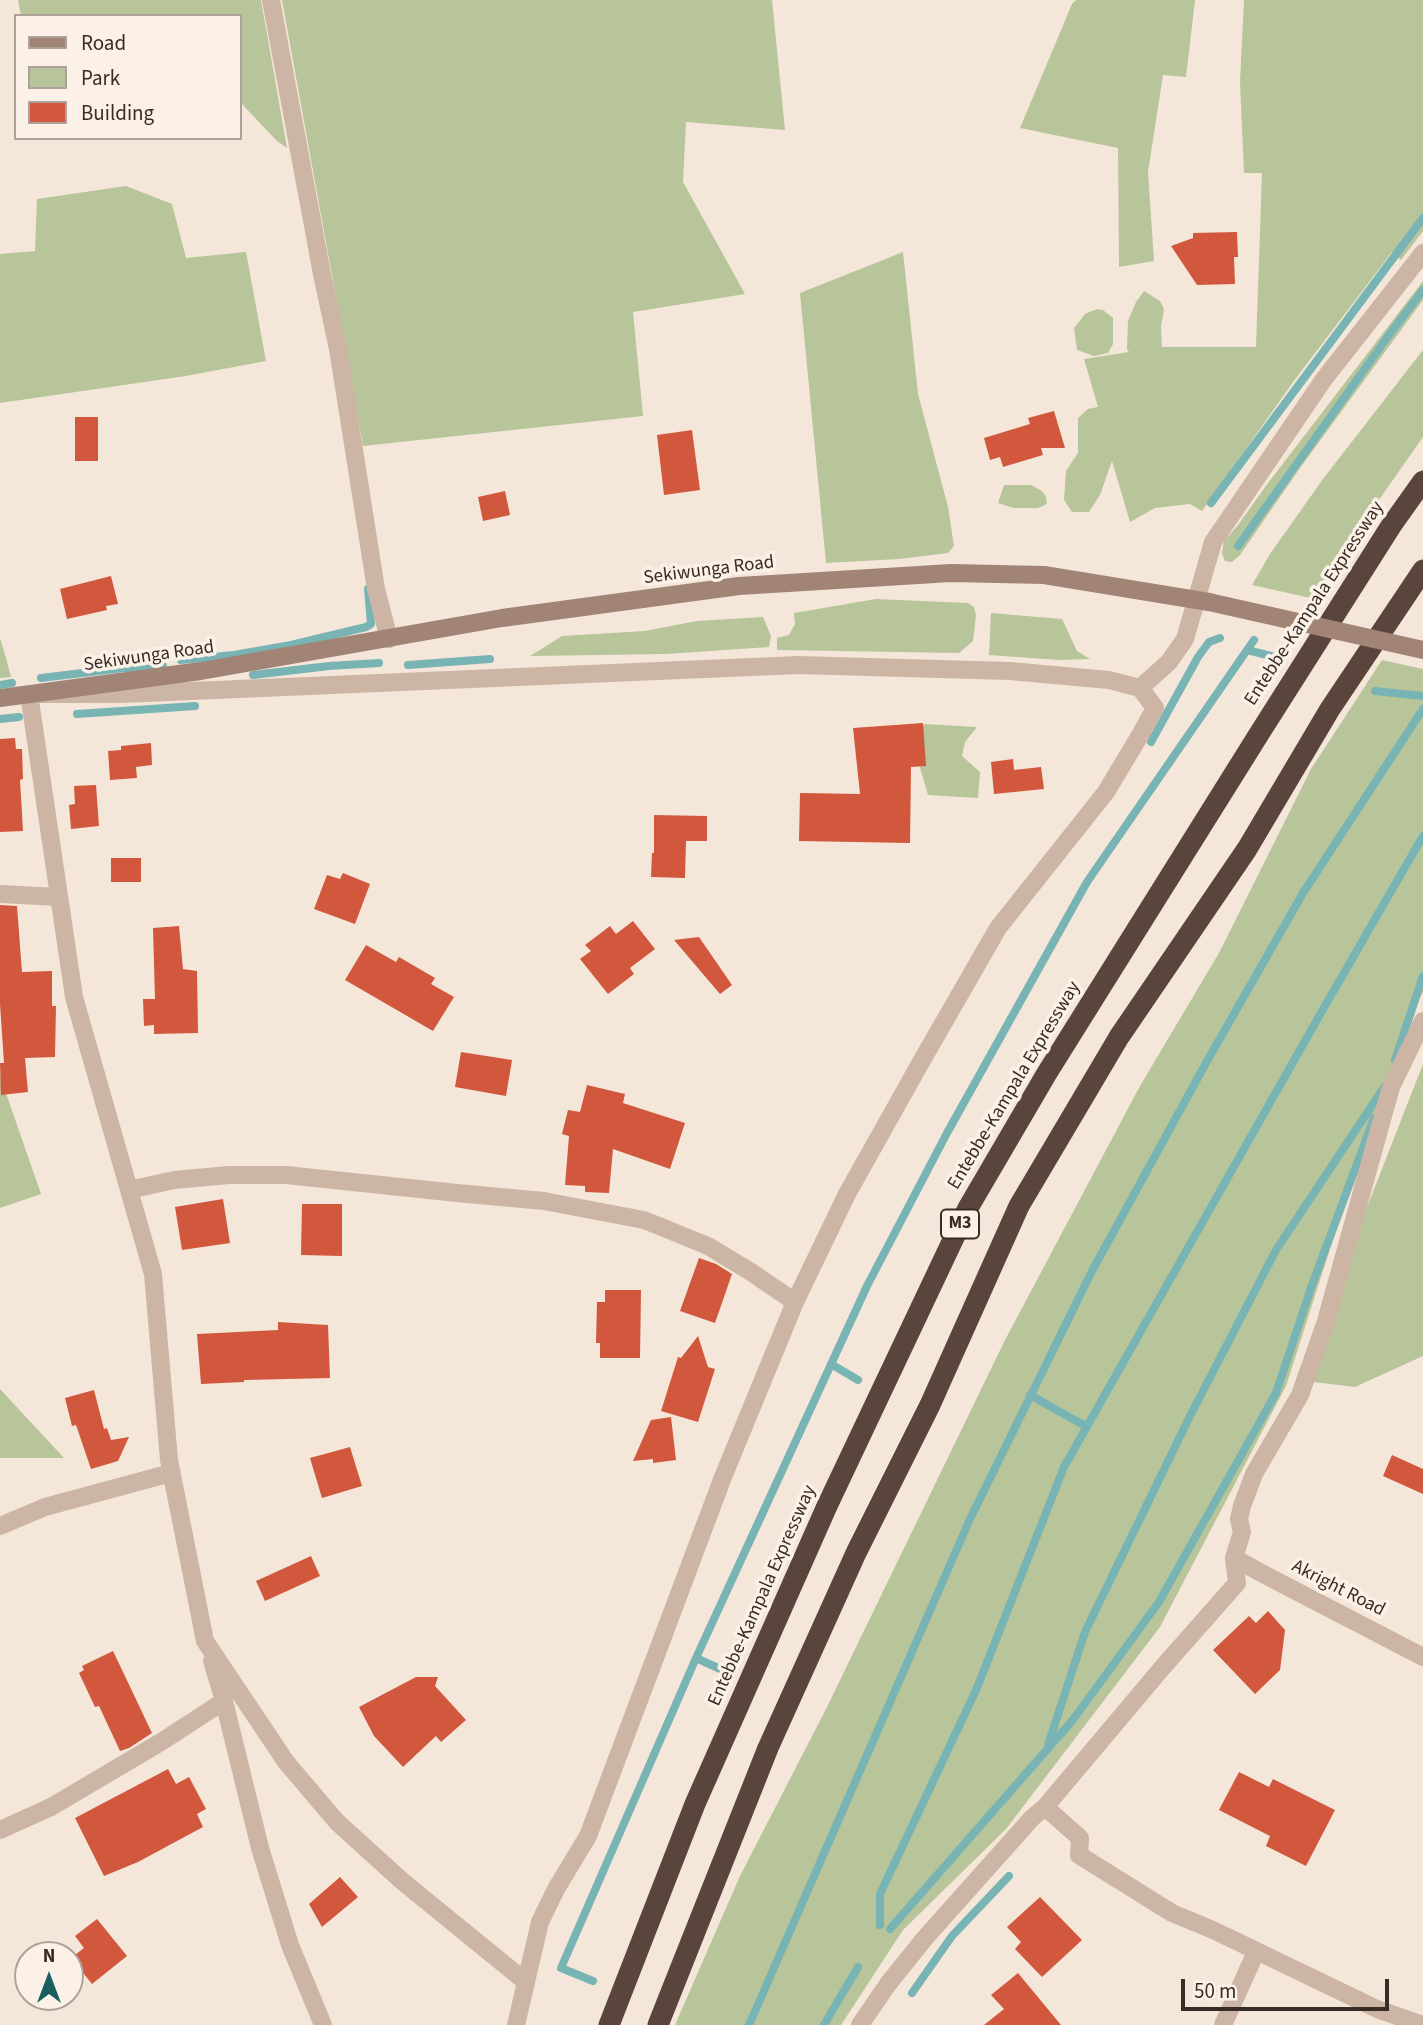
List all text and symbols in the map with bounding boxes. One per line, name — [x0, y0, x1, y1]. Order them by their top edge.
legend — [14, 14, 242, 140]
text: Road — [81, 28, 126, 58]
text: Park — [81, 63, 120, 93]
text: Building — [81, 98, 154, 128]
street label: Entebbe-Kampala Expressway — [1240, 498, 1390, 710]
street label: Sekiwunga Road — [642, 552, 776, 590]
street label: Sekiwunga Road — [82, 637, 216, 677]
street label: Entebbe-Kampala Expressway — [944, 978, 1086, 1194]
road number: M3 — [941, 1210, 979, 1238]
street label: Entebbe-Kampala Expressway — [704, 1482, 822, 1710]
street label: Akright Road — [1287, 1556, 1389, 1622]
north arrow — [14, 1941, 84, 2011]
text: N — [43, 1943, 55, 1970]
scale bar — [1185, 1966, 1393, 2010]
text: 50 m — [1194, 1976, 1236, 2006]

